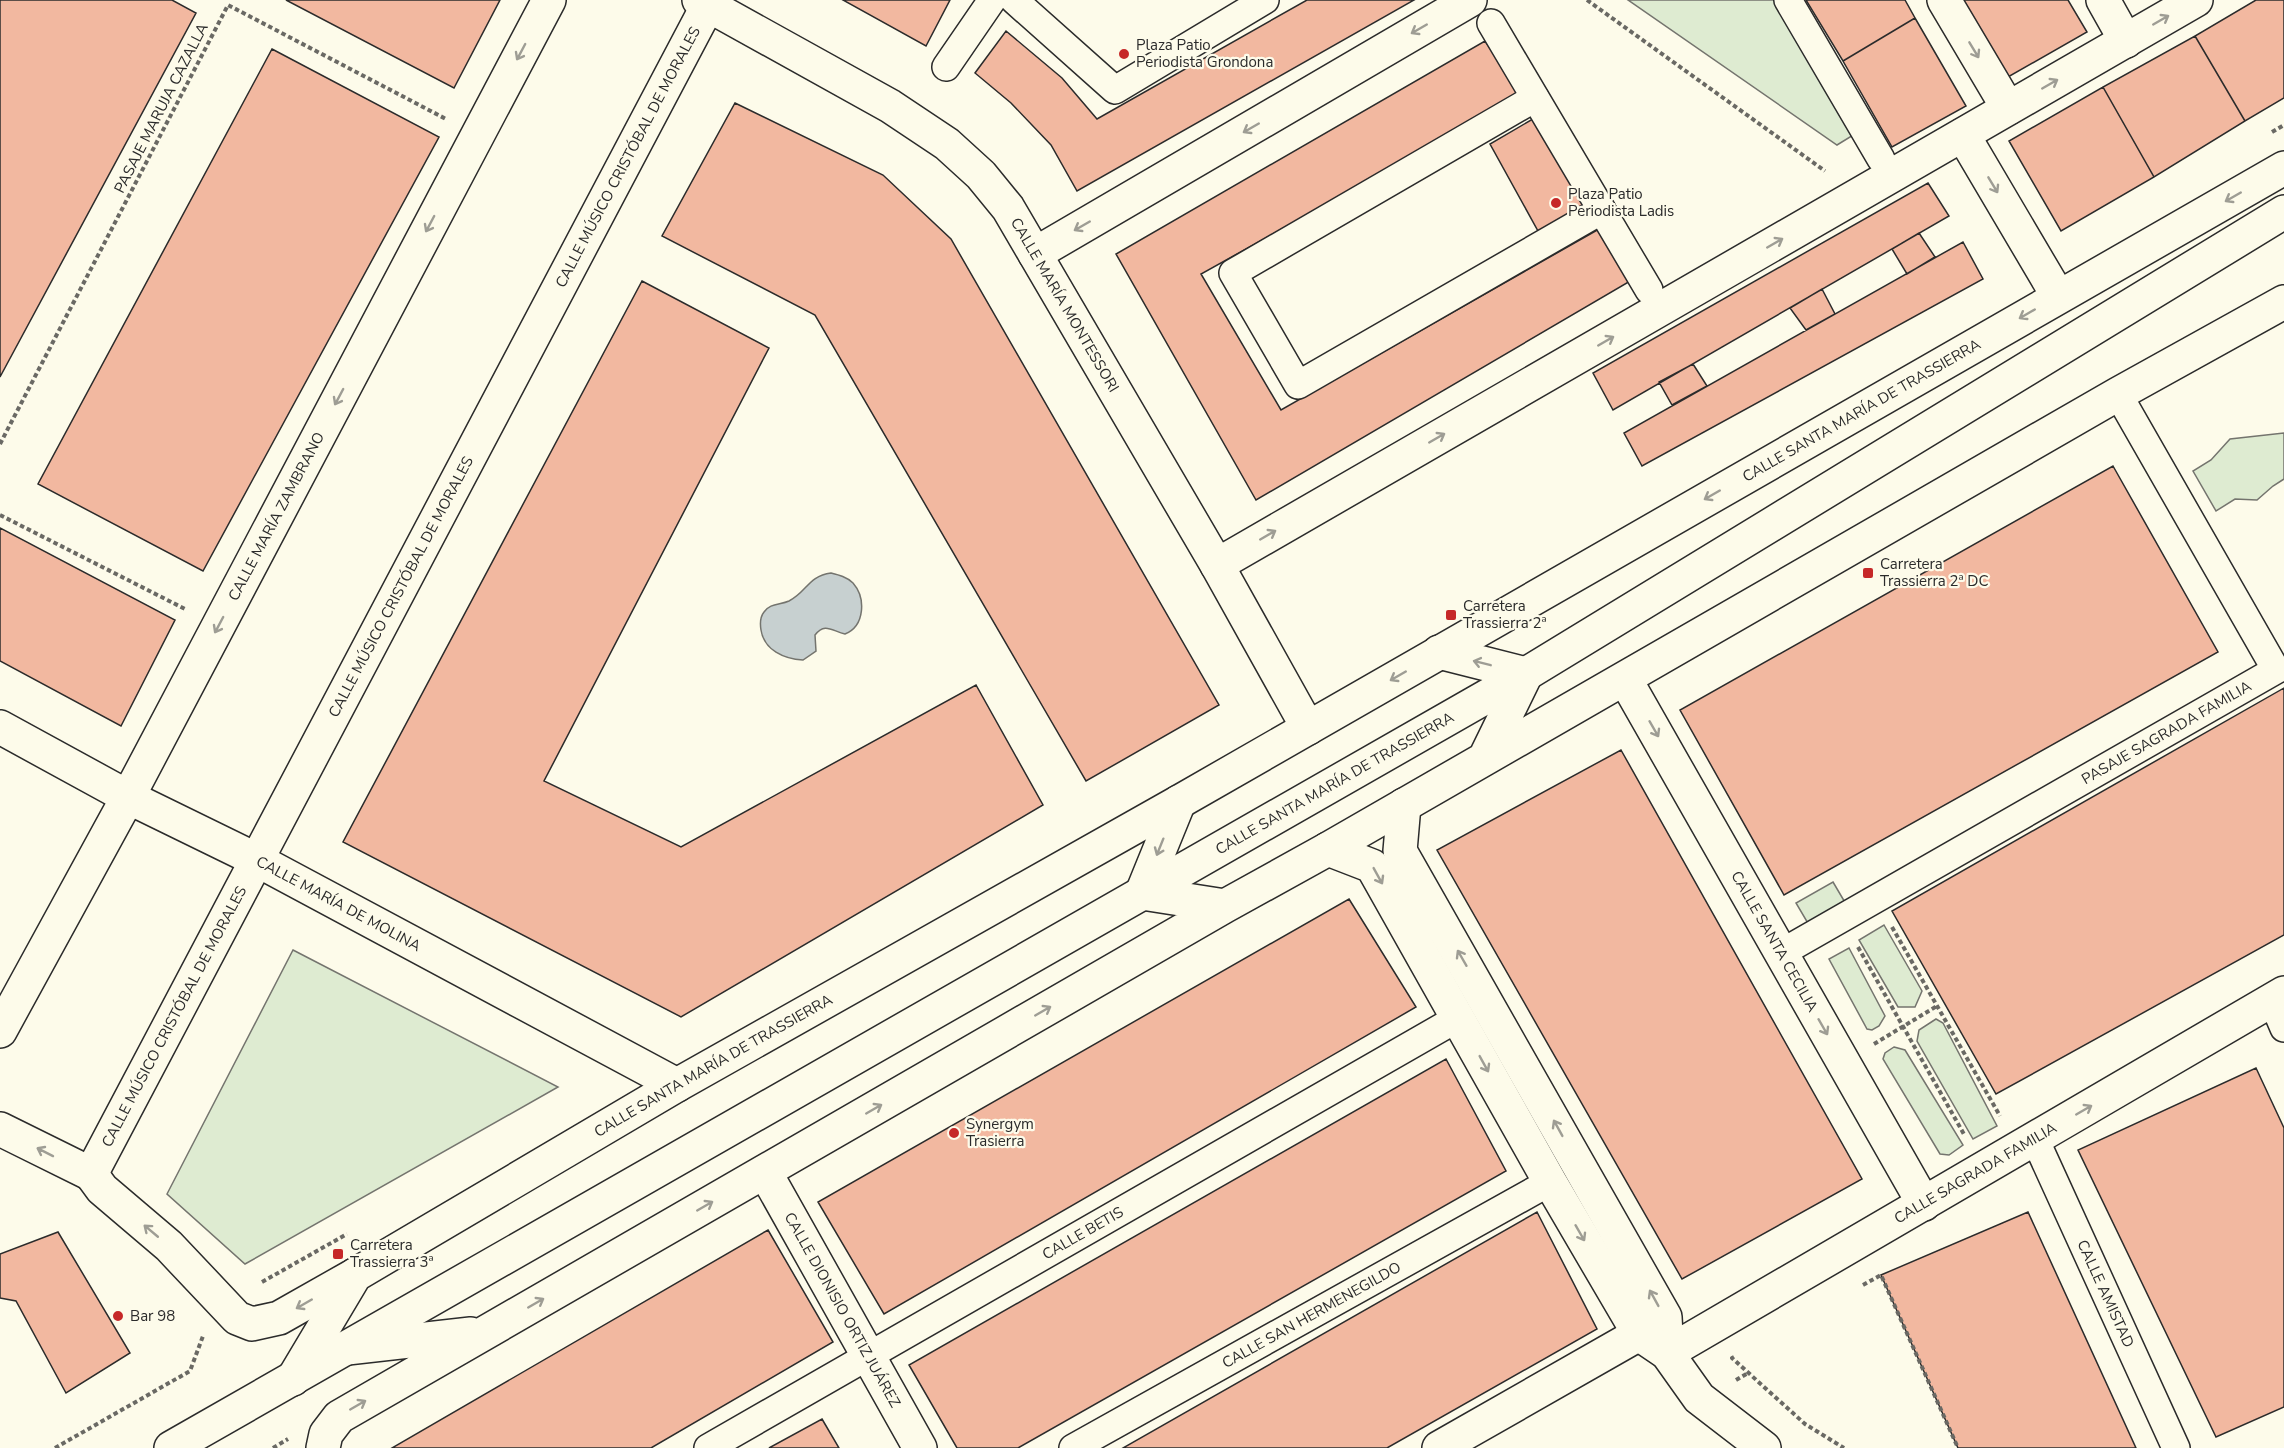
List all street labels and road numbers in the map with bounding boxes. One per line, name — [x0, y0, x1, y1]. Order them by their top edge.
street label: PASAJE MARUJA CAZALLA — [109, 20, 213, 196]
street label: CALLE MÚSICO CRISTÓBAL DE MORALES — [551, 23, 705, 291]
street label: CALLE MARÍA MONTESSORI — [1006, 214, 1124, 396]
street label: CALLE SANTA MARÍA DE TRASSIERRA — [1739, 334, 1984, 487]
street label: CALLE MARÍA ZAMBRANO — [223, 429, 329, 604]
street label: CALLE MÚSICO CRISTÓBAL DE MORALES — [324, 453, 478, 721]
street label: PASAJE SAGRADA FAMILIA — [2078, 676, 2255, 789]
street label: CALLE SANTA MARÍA DE TRASSIERRA — [1212, 707, 1457, 859]
street label: CALLE MARÍA DE MOLINA — [253, 851, 425, 956]
street label: CALLE SANTA CECILIA — [1726, 867, 1823, 1016]
street label: CALLE MÚSICO CRISTÓBAL DE MORALES — [97, 883, 251, 1151]
street label: CALLE SANTA MARÍA DE TRASSIERRA — [590, 989, 836, 1142]
street label: CALLE SAGRADA FAMILIA — [1890, 1118, 2060, 1228]
street label: CALLE BETIS — [1039, 1202, 1127, 1264]
street label: CALLE DIONISIO ORTIZ JUÁREZ — [780, 1209, 905, 1411]
street label: CALLE AMISTAD — [2072, 1237, 2139, 1351]
street label: CALLE SAN HERMENEGILDO — [1218, 1257, 1405, 1373]

